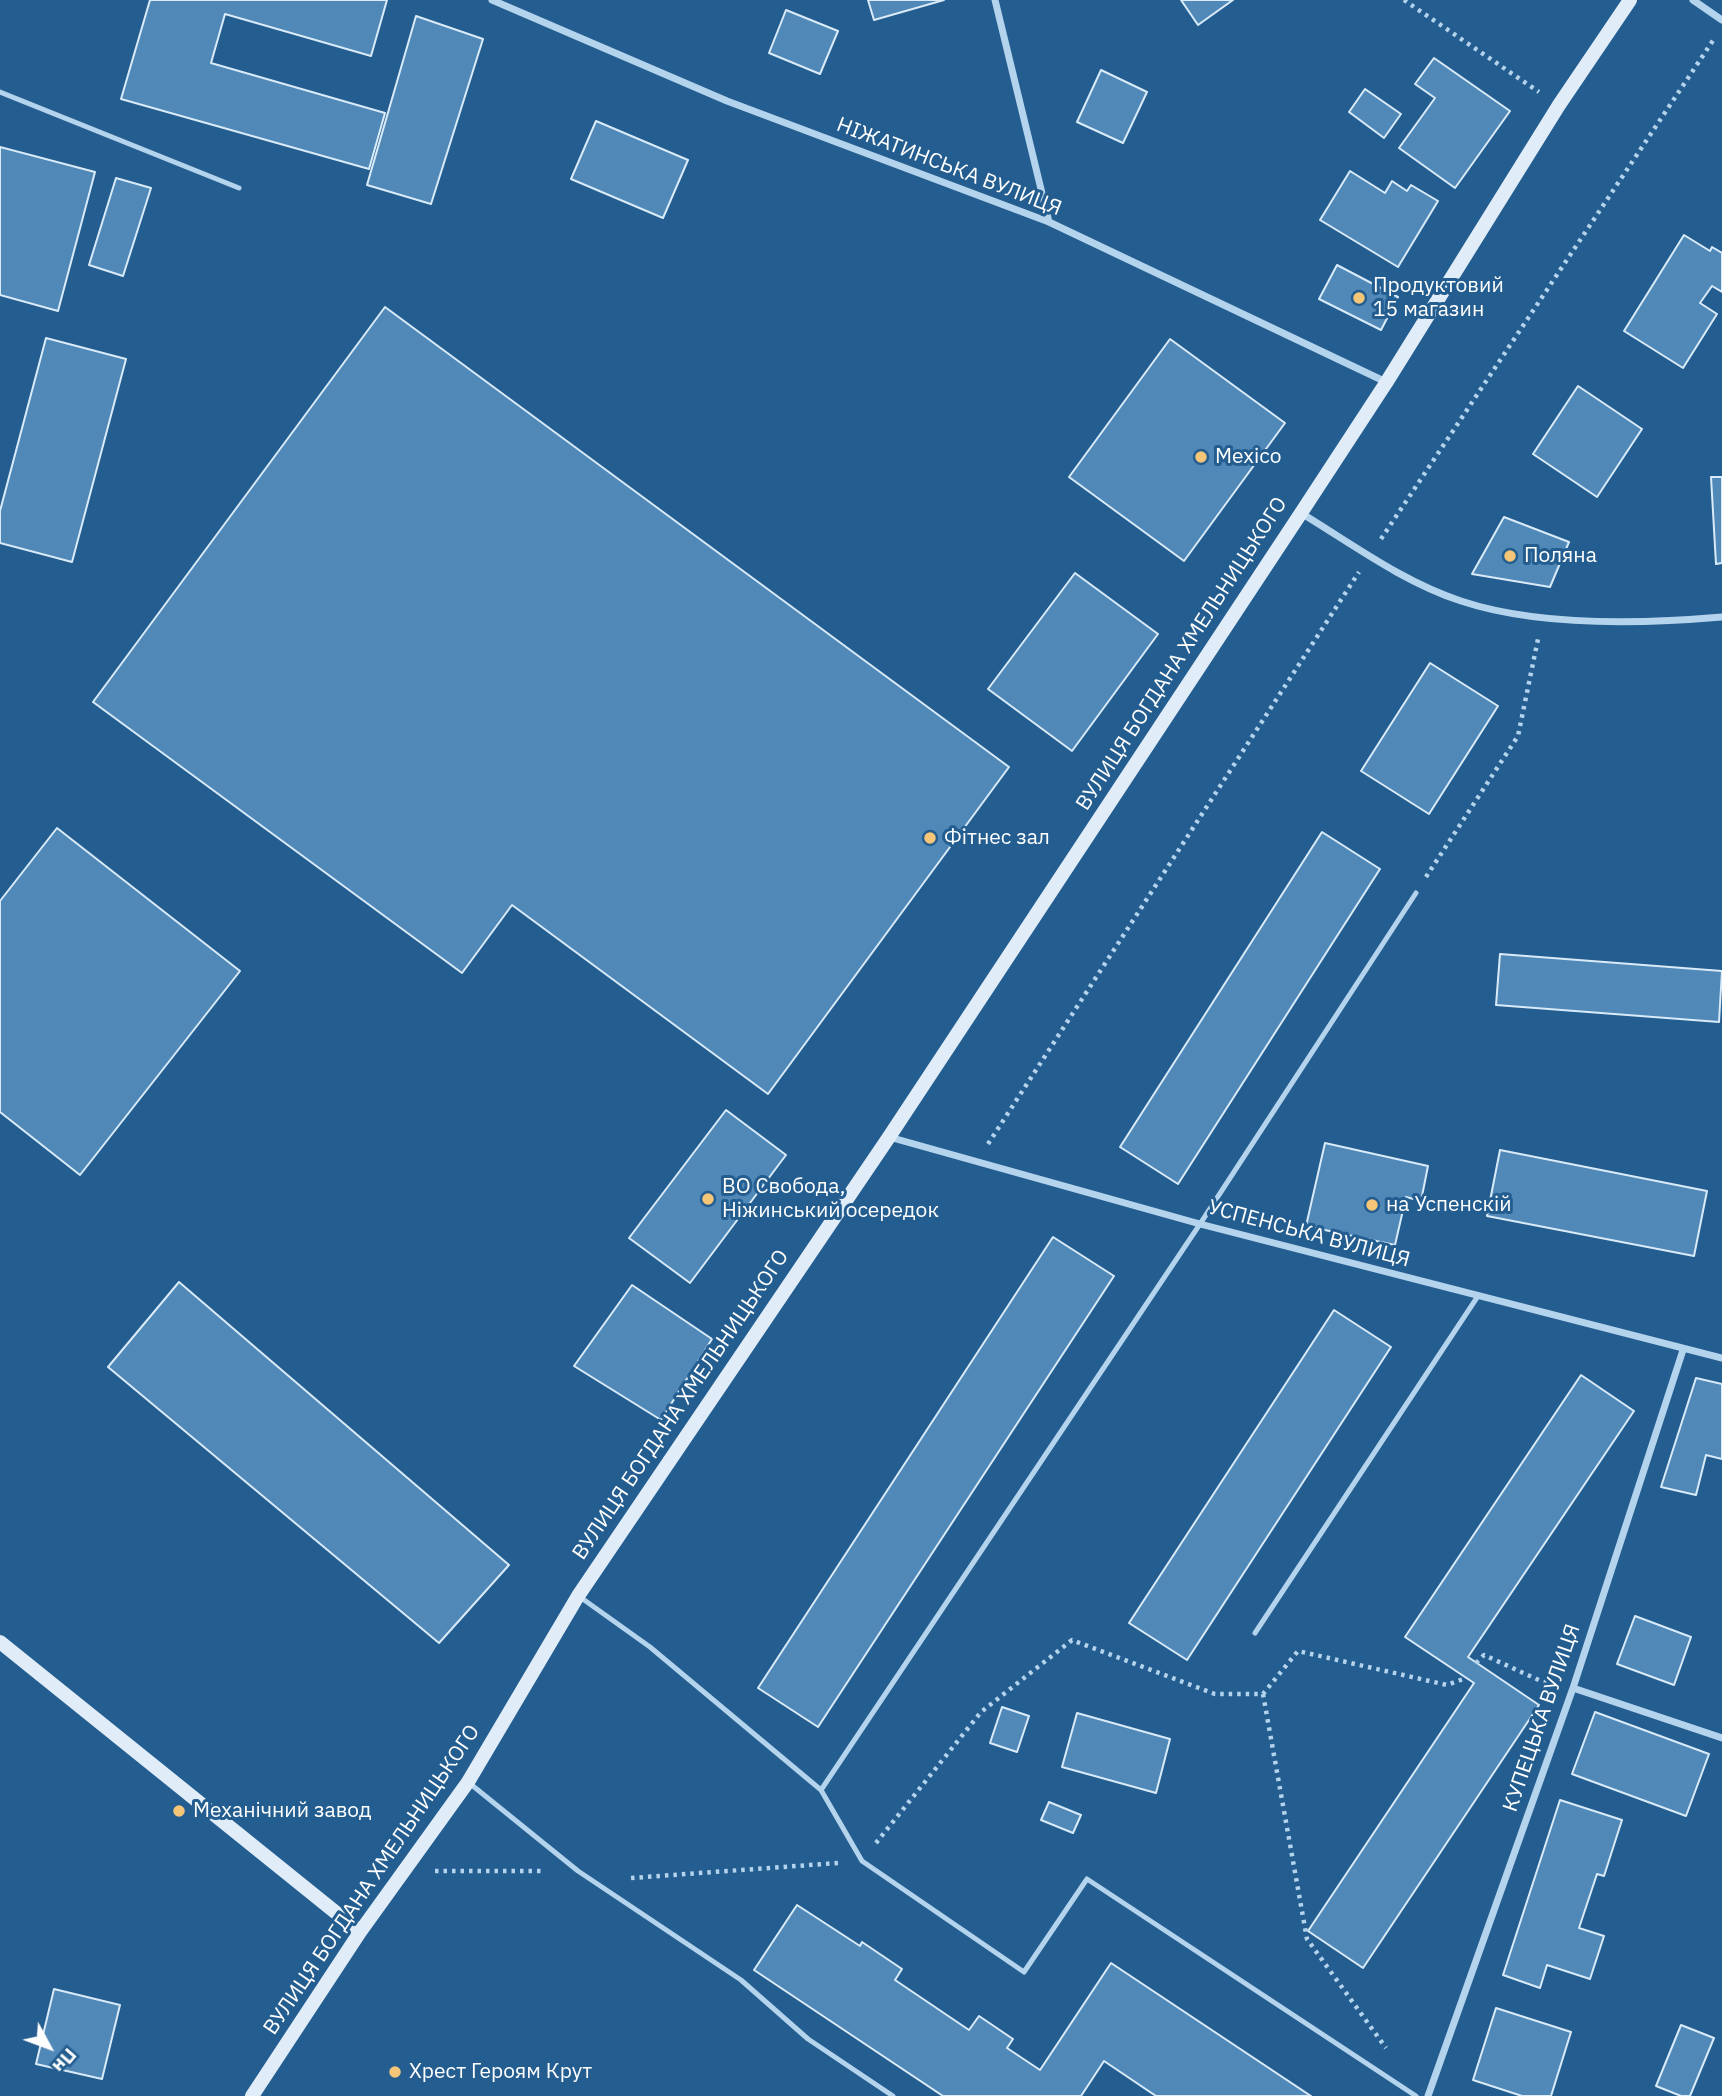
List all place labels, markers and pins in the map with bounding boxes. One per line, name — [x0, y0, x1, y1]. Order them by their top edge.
place label: Продуктовий 15 магазин — [1373, 273, 1504, 323]
marker: Продуктовий 15 магазин — [1351, 290, 1367, 306]
place label: Mexico — [1215, 444, 1281, 470]
marker: Mexico — [1193, 449, 1209, 465]
place label: Поляна — [1524, 543, 1597, 569]
marker: Поляна — [1502, 548, 1518, 564]
place label: Фітнес зал — [944, 825, 1050, 851]
marker: Фітнес зал — [922, 830, 938, 846]
place label: ВО Свобода, Ніжинський осередок — [722, 1174, 939, 1224]
marker: ВО Свобода, Ніжинський осередок — [700, 1191, 716, 1207]
place label: на Успенскій — [1386, 1192, 1512, 1218]
marker: на Успенскій — [1364, 1197, 1380, 1213]
place label: Механічний завод — [193, 1798, 372, 1824]
marker: Механічний завод — [171, 1803, 187, 1819]
place label: Хрест Героям Крут — [409, 2059, 592, 2085]
marker: Хрест Героям Крут — [387, 2064, 403, 2080]

